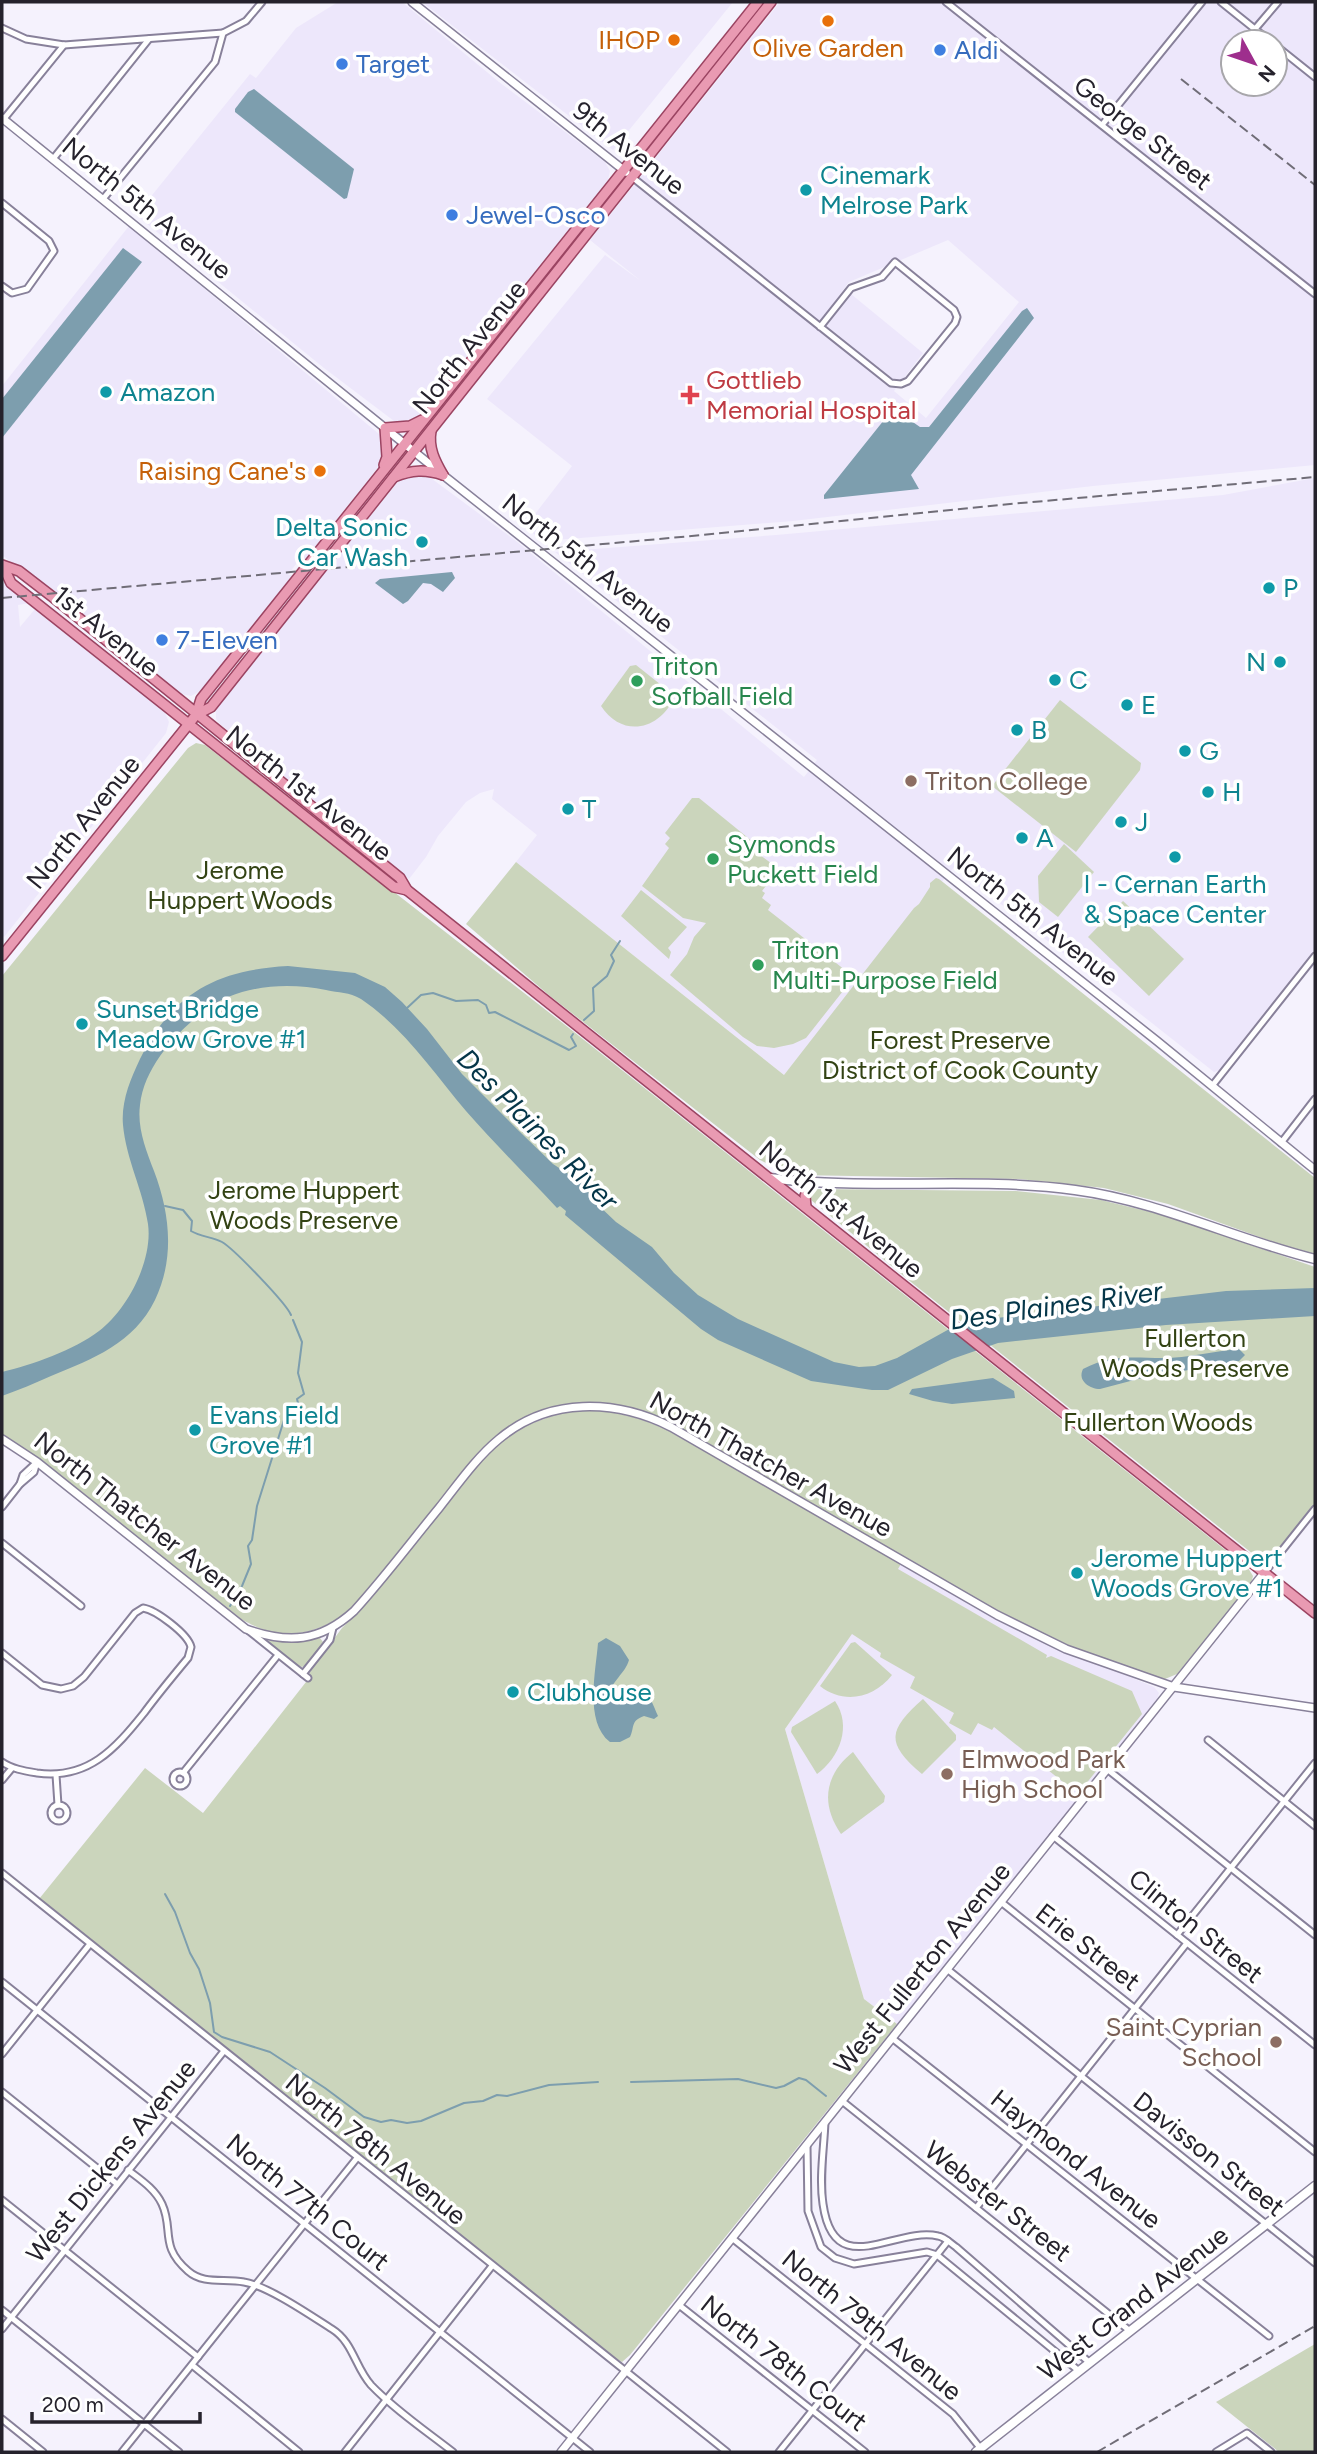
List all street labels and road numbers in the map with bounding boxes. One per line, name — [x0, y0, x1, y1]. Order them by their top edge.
street label: George Street — [1068, 69, 1219, 197]
street label: 9th Avenue — [567, 94, 691, 202]
street label: North 5th Avenue — [56, 130, 238, 286]
street label: North Avenue — [405, 274, 533, 420]
street label: North 5th Avenue — [496, 486, 680, 640]
street label: 1st Avenue — [47, 579, 165, 683]
street label: North 1st Avenue — [220, 718, 398, 868]
street label: North Avenue — [19, 749, 147, 895]
street label: North 5th Avenue — [941, 839, 1125, 993]
street label: North 1st Avenue — [753, 1133, 929, 1285]
street label: North Thatcher Avenue — [644, 1384, 898, 1544]
street label: North Thatcher Avenue — [28, 1424, 262, 1618]
street label: West Fullerton Avenue — [827, 1856, 1017, 2080]
street label: Clinton Street — [1122, 1862, 1270, 1990]
street label: Erie Street — [1029, 1896, 1147, 1998]
street label: West Dickens Avenue — [19, 2053, 203, 2269]
street label: North 78th Avenue — [279, 2066, 473, 2232]
street label: Haymond Avenue — [984, 2082, 1168, 2236]
street label: Davisson Street — [1127, 2085, 1291, 2223]
street label: North 77th Court — [220, 2127, 396, 2278]
street label: Webster Street — [918, 2134, 1078, 2268]
street label: West Grand Avenue — [1032, 2219, 1234, 2387]
street label: North 79th Avenue — [776, 2243, 968, 2407]
street label: North 78th Court — [694, 2288, 874, 2438]

